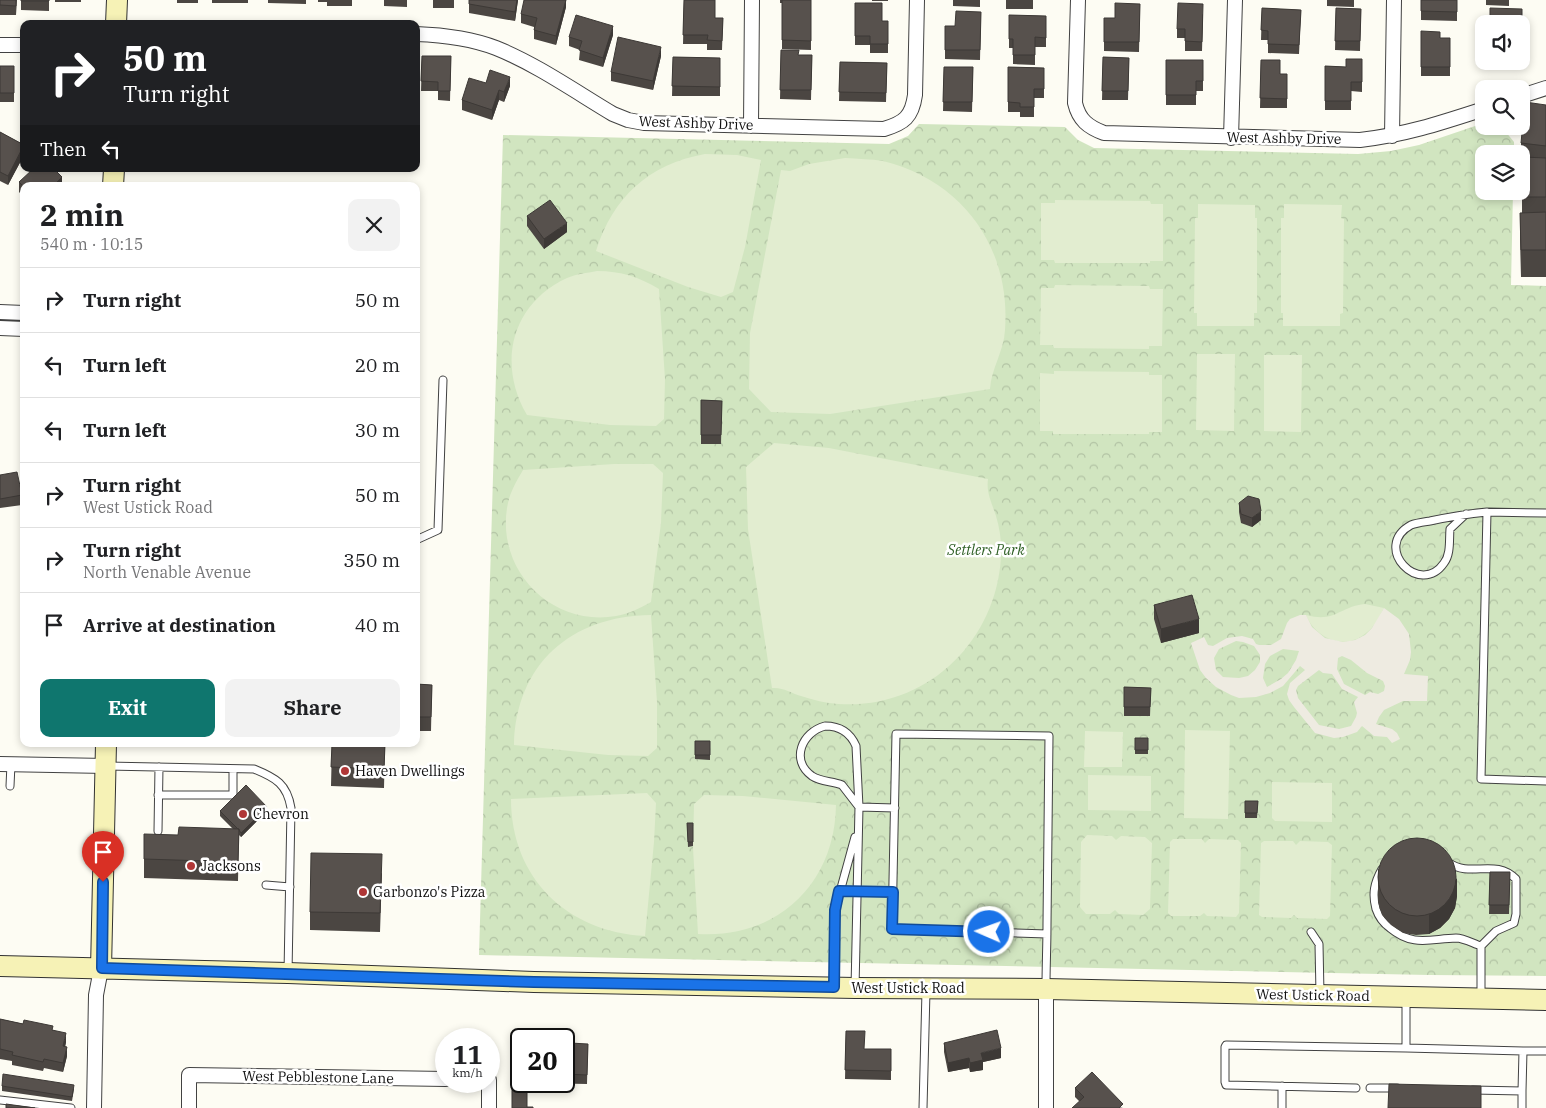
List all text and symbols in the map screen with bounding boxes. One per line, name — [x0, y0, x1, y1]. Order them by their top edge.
map controls — [1475, 15, 1530, 200]
button: sound — [1475, 15, 1530, 70]
text: 50 m — [123, 35, 207, 81]
icon: right — [40, 40, 105, 105]
text: Turn right — [123, 79, 230, 108]
button: search — [1475, 80, 1530, 135]
street label: West Ashby Drive — [638, 112, 754, 134]
street label: West Ashby Drive — [1226, 128, 1342, 148]
icon: left — [97, 135, 125, 163]
text: Then — [40, 137, 87, 161]
button: layers — [1475, 145, 1530, 200]
text: 2 min — [40, 195, 124, 234]
button: close — [348, 199, 400, 251]
text: 540 m · 10:15 — [40, 234, 143, 254]
icon: right — [40, 286, 68, 314]
text: Turn right — [83, 288, 181, 312]
text: 50 m — [355, 288, 400, 312]
icon: left — [40, 351, 68, 379]
text: Turn left — [83, 353, 166, 377]
text: 20 m — [355, 353, 400, 377]
icon: left — [40, 416, 68, 444]
text: Turn left — [83, 418, 166, 442]
text: 30 m — [355, 418, 400, 442]
text: Turn right — [83, 473, 181, 497]
icon: right — [40, 481, 68, 509]
text: 50 m — [355, 483, 400, 507]
text: West Ustick Road — [83, 497, 213, 517]
text: Turn right — [83, 538, 181, 562]
park label: Settlers Park — [946, 541, 1025, 559]
icon: right — [40, 546, 68, 574]
text: 350 m — [343, 548, 400, 572]
text: North Venable Avenue — [83, 562, 251, 582]
icon: arrive — [40, 611, 68, 639]
text: Arrive at destination — [83, 613, 276, 637]
text: 40 m — [355, 613, 400, 637]
button: Exit — [40, 679, 215, 737]
button: Share — [225, 679, 400, 737]
place label: Haven Dwellings — [355, 762, 465, 780]
marker: Haven Dwellings — [339, 765, 351, 777]
place label: Chevron — [253, 805, 309, 823]
marker: Chevron — [237, 808, 249, 820]
pin — [82, 831, 124, 882]
icon: arrive — [89, 838, 117, 866]
place label: Jacksons — [201, 857, 261, 875]
marker: Jacksons — [185, 860, 197, 872]
place label: Garbonzo's Pizza — [373, 883, 486, 901]
marker: Garbonzo's Pizza — [357, 886, 369, 898]
position arrow — [962, 905, 1014, 957]
street label: West Ustick Road — [851, 979, 965, 997]
street label: West Ustick Road — [1256, 985, 1370, 1005]
speed limit sign: 20 — [510, 1028, 575, 1093]
text: 11 — [452, 1038, 483, 1071]
text: km/h — [452, 1065, 483, 1080]
street label: West Pebblestone Lane — [242, 1067, 394, 1087]

